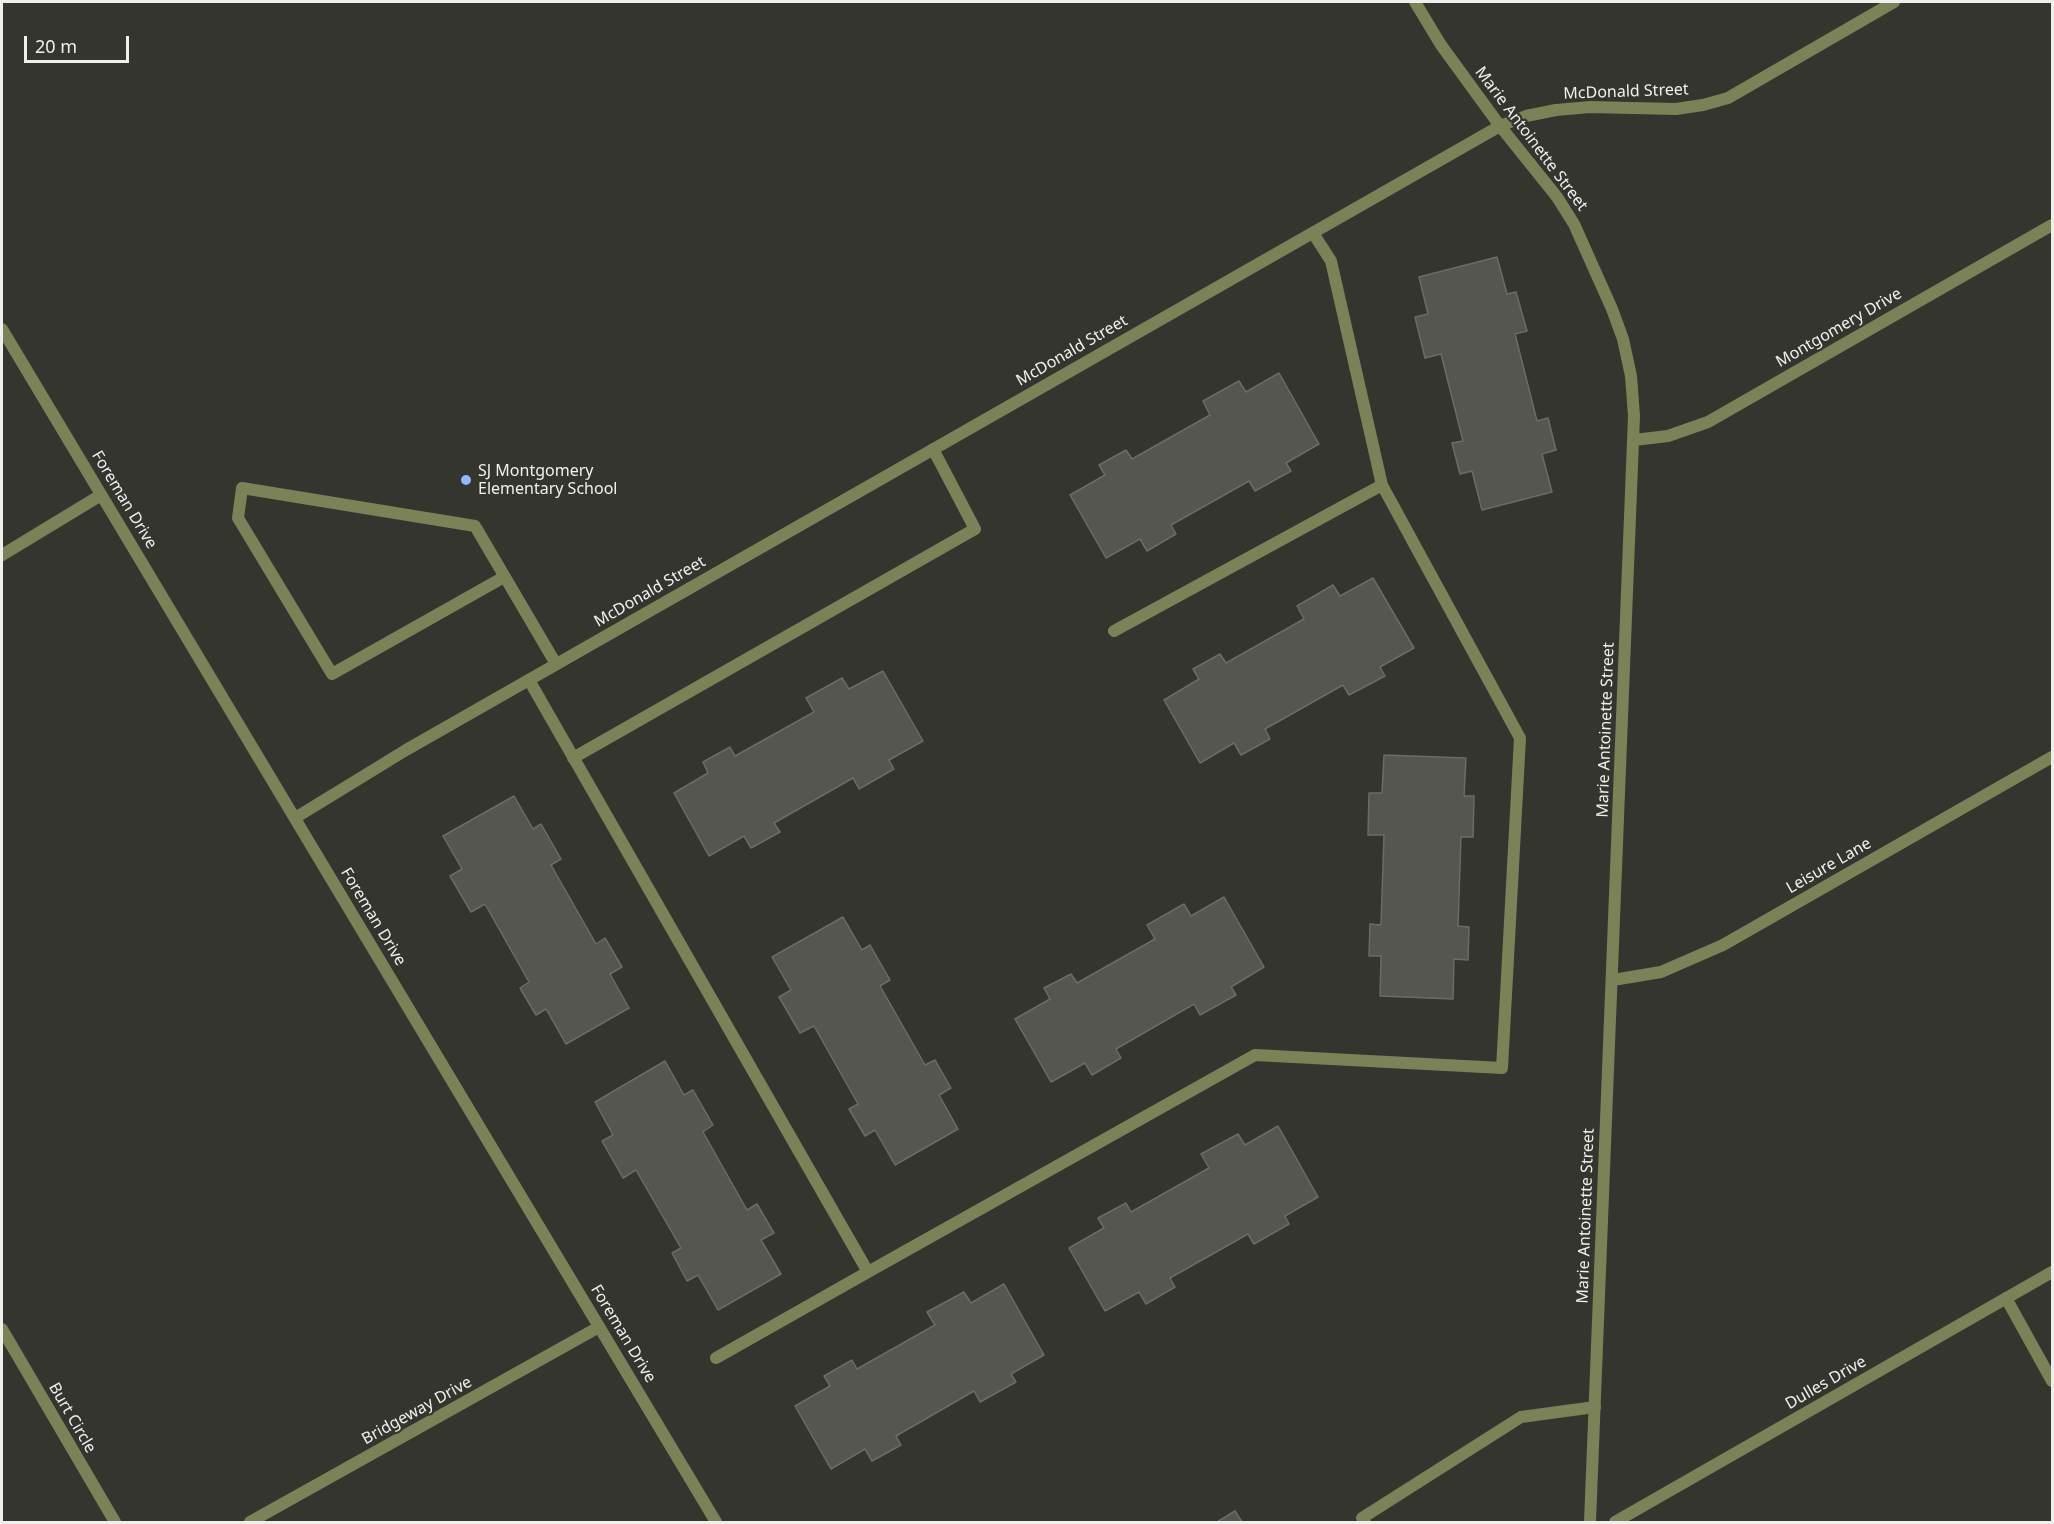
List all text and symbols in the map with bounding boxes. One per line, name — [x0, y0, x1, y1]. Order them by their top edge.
scale bar — [27, 24, 132, 62]
text: 20 m — [35, 34, 77, 58]
street label: Marie Antoinette Street — [1471, 63, 1591, 215]
street label: McDonald Street — [1563, 80, 1689, 104]
street label: Montgomery Drive — [1773, 284, 1905, 372]
street label: McDonald Street — [1013, 311, 1131, 391]
street label: Foreman Drive — [87, 448, 161, 552]
place label: SJ Montgomery Elementary School — [478, 461, 617, 499]
marker: SJ Montgomery Elementary School — [459, 473, 473, 487]
street label: McDonald Street — [591, 552, 709, 632]
street label: Marie Antoinette Street — [1593, 642, 1619, 818]
street label: Leisure Lane — [1783, 834, 1875, 898]
street label: Foreman Drive — [336, 865, 410, 969]
street label: Marie Antoinette Street — [1573, 1128, 1599, 1304]
street label: Foreman Drive — [586, 1282, 660, 1386]
street label: Dulles Drive — [1782, 1352, 1870, 1414]
street label: Bridgeway Drive — [359, 1373, 475, 1449]
street label: Burt Circle — [44, 1379, 100, 1457]

